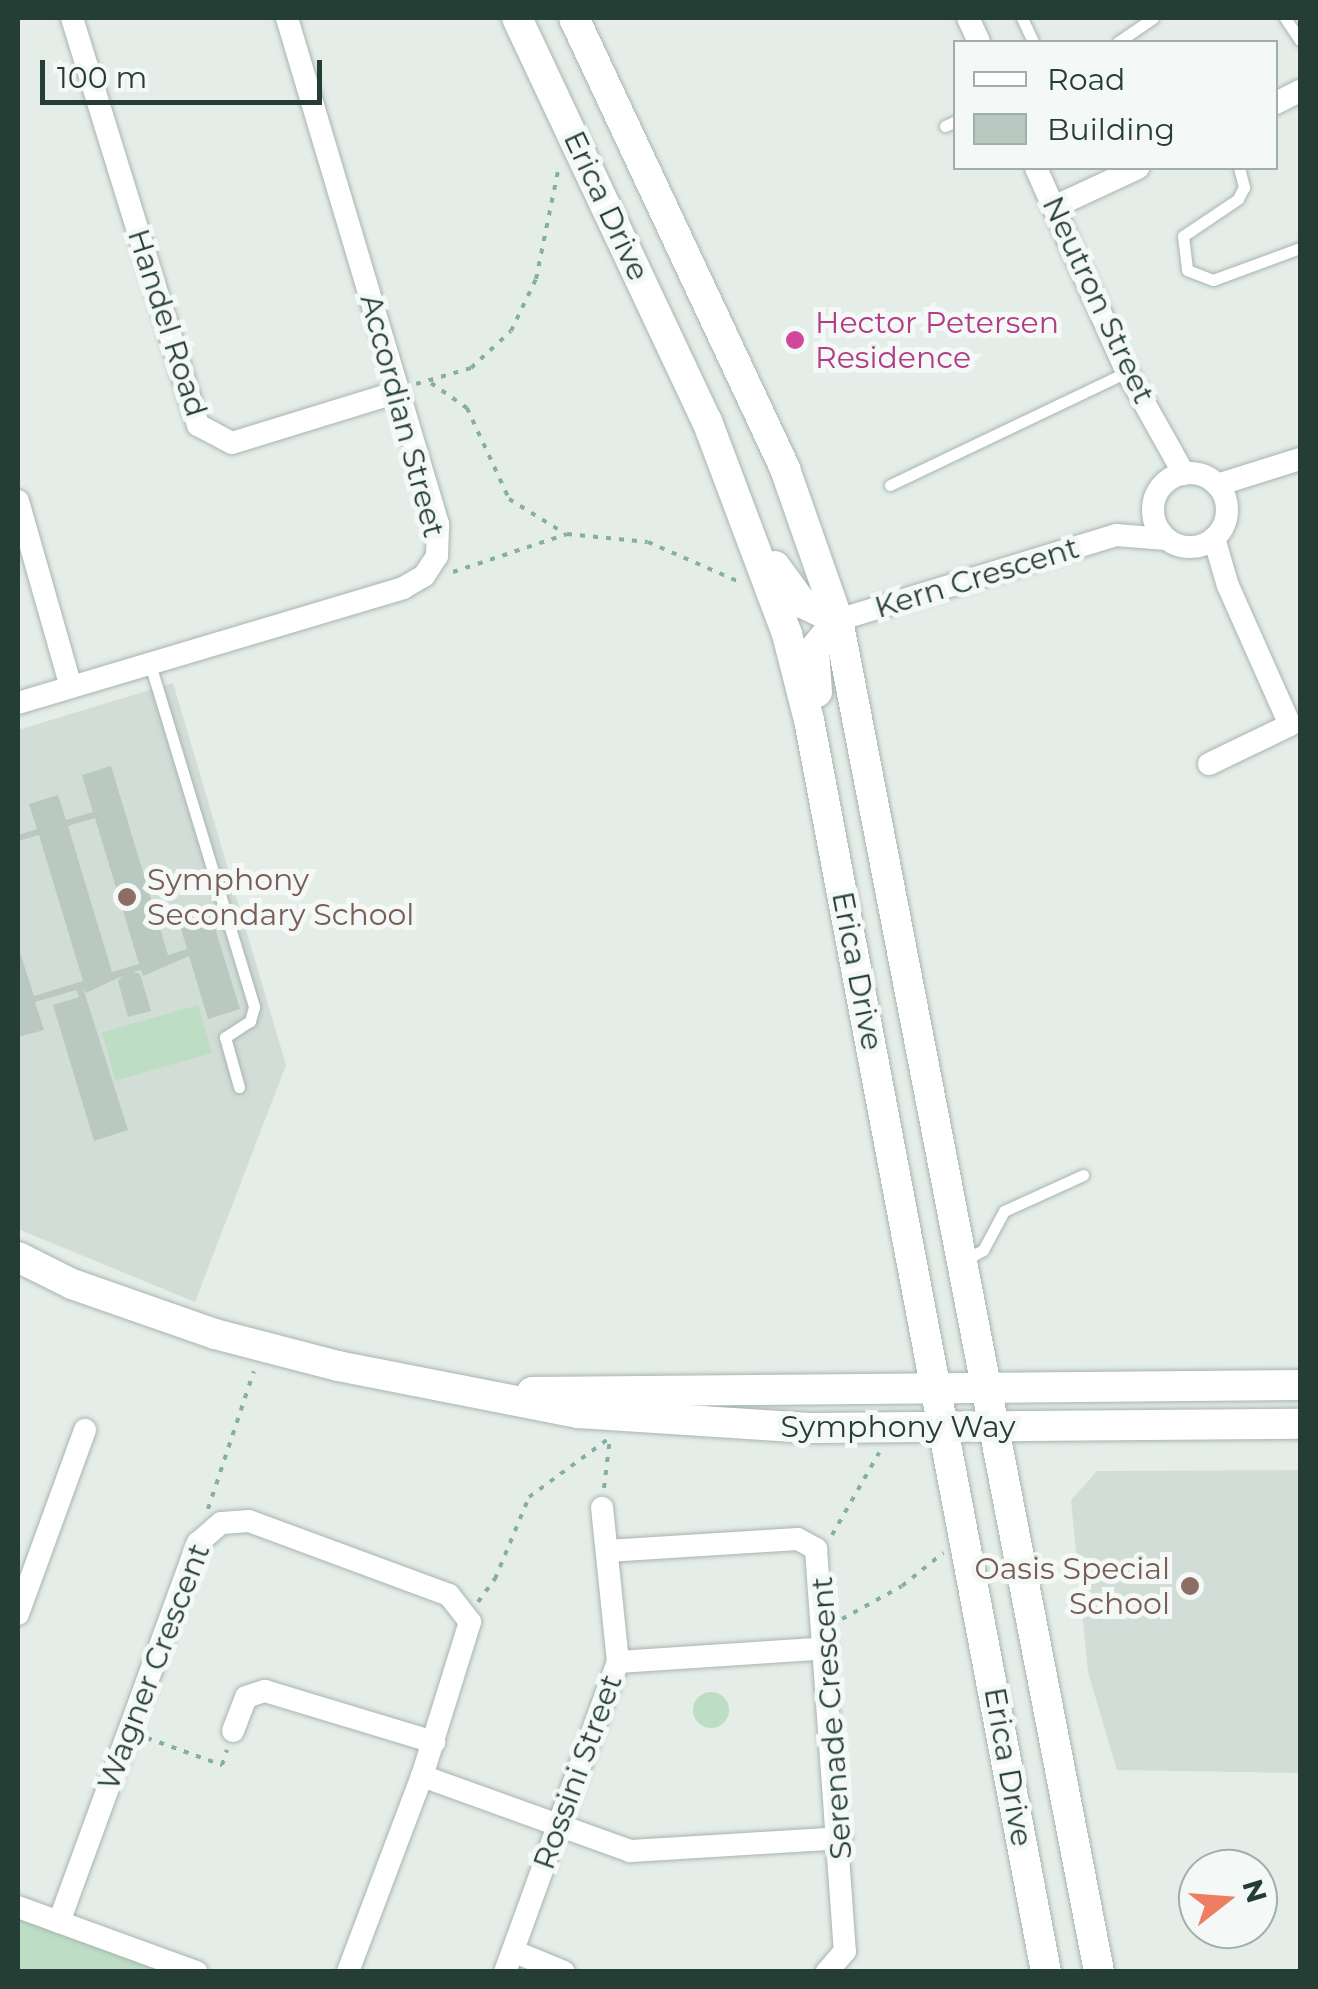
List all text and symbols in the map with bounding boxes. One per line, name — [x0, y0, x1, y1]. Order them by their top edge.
scale bar — [45, 40, 328, 102]
legend — [953, 40, 1278, 170]
text: 100 m — [57, 59, 147, 96]
text: Road — [1047, 61, 1125, 98]
text: Building — [1047, 111, 1175, 148]
street label: Erica Drive — [556, 125, 656, 287]
street label: Neutron Street — [1034, 191, 1162, 409]
street label: Handel Road — [120, 225, 214, 421]
street label: Accordian Street — [352, 291, 452, 541]
place label: Hector Petersen Residence — [815, 305, 1059, 376]
marker: Hector Petersen Residence — [784, 329, 806, 351]
street label: Kern Crescent — [871, 530, 1083, 626]
place label: Symphony Secondary School — [147, 862, 414, 932]
marker: Symphony Secondary School — [116, 886, 138, 908]
street label: Erica Drive — [824, 889, 890, 1053]
street label: Symphony Way — [781, 1409, 1015, 1445]
street label: Wagner Crescent — [90, 1539, 218, 1795]
place label: Oasis Special School — [975, 1551, 1170, 1622]
street label: Serenade Crescent — [804, 1575, 860, 1861]
marker: Oasis Special School — [1179, 1575, 1201, 1597]
street label: Rossini Street — [526, 1670, 630, 1874]
street label: Erica Drive — [976, 1685, 1040, 1849]
north arrow — [1178, 1849, 1278, 1949]
text: N — [1235, 1875, 1274, 1907]

